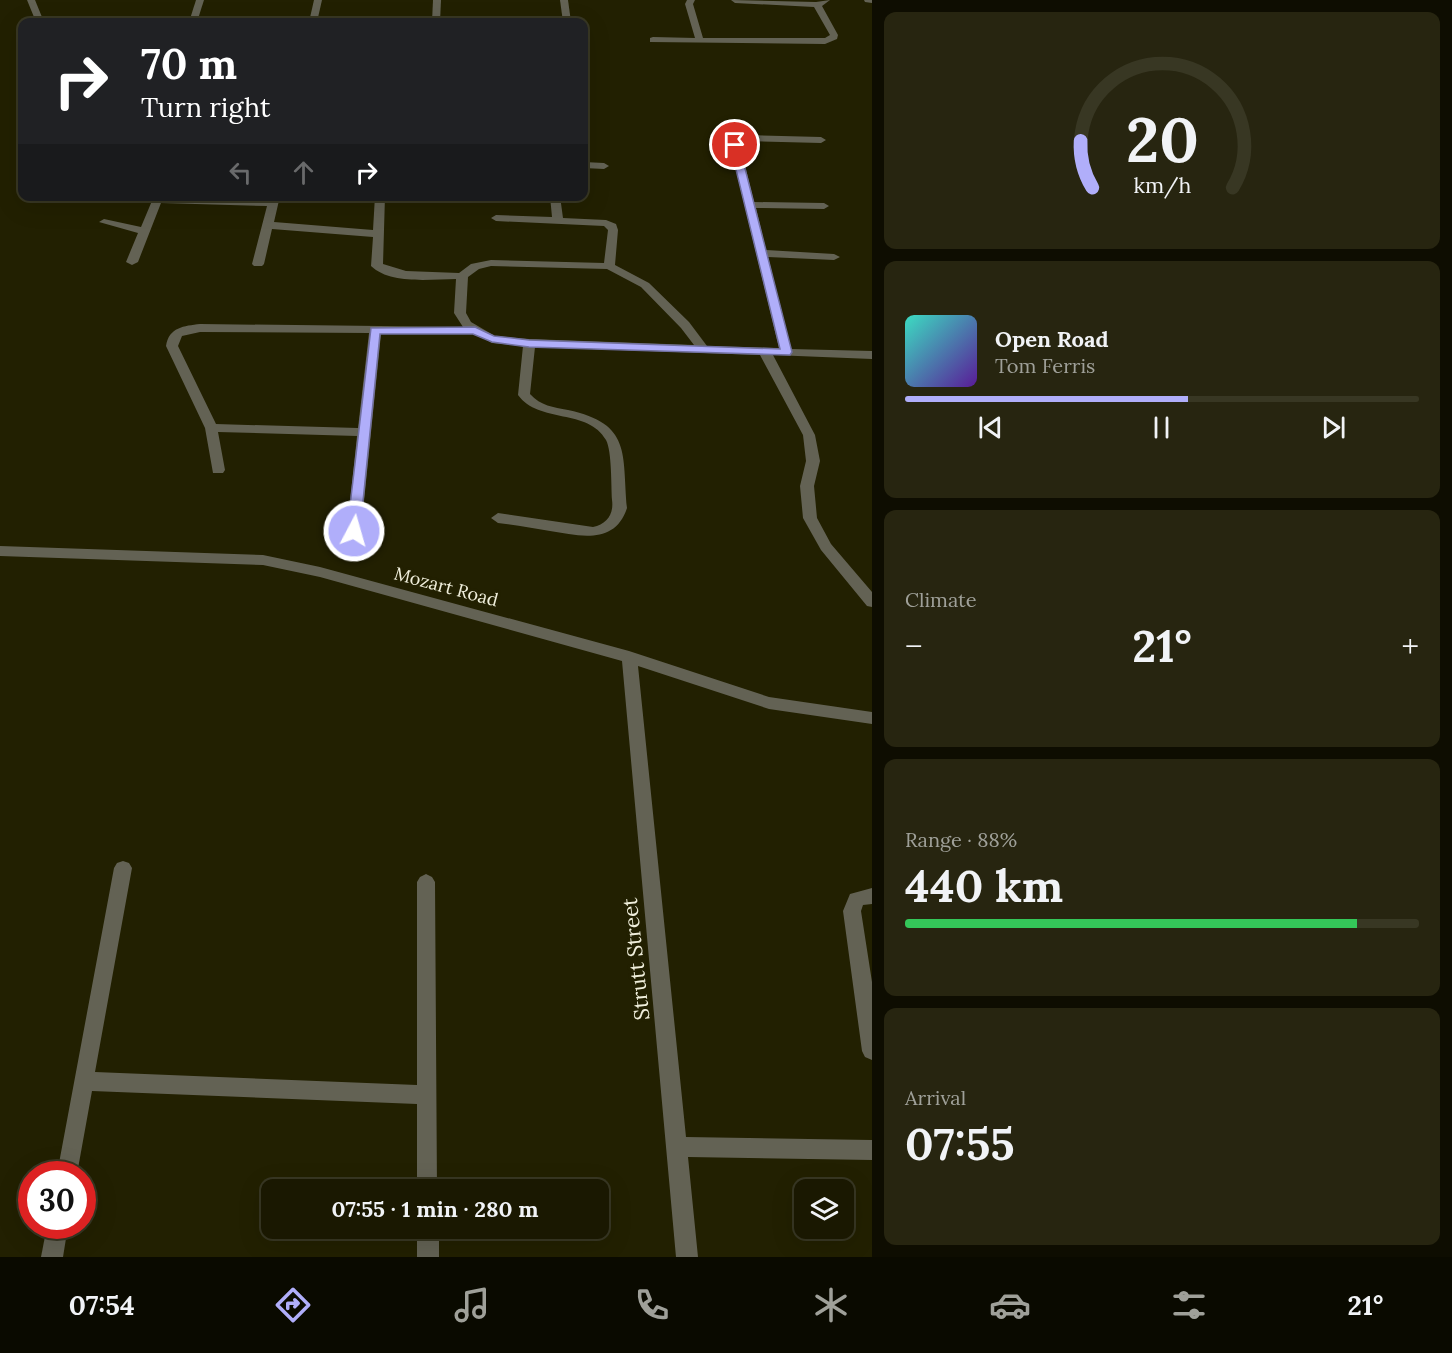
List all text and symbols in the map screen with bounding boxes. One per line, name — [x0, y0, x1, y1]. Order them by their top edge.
text: 70 m — [141, 37, 237, 91]
icon: right — [42, 42, 120, 120]
text: Turn right — [141, 90, 270, 124]
text: 20 — [1126, 99, 1198, 179]
pin — [709, 119, 760, 170]
icon: arrive — [718, 128, 751, 161]
icon: left — [224, 156, 257, 189]
icon: ahead — [287, 156, 320, 189]
icon: right — [350, 156, 383, 189]
text: km/h — [1133, 171, 1191, 199]
text: Open Road — [995, 325, 1109, 353]
text: Tom Ferris — [995, 353, 1095, 378]
icon: previous — [974, 411, 1007, 444]
icon: pause — [1145, 411, 1178, 444]
icon: next — [1317, 411, 1350, 444]
position arrow — [322, 499, 386, 563]
street label: Mozart Road — [392, 562, 501, 612]
text: Climate — [905, 587, 977, 612]
text: 21° — [1132, 617, 1192, 674]
text: − — [905, 625, 923, 667]
text: + — [1401, 625, 1419, 667]
text: Range · 88% — [905, 827, 1017, 852]
text: 440 km — [905, 857, 1063, 914]
street label: Strutt Street — [616, 896, 655, 1022]
text: Arrival — [905, 1085, 966, 1110]
text: 07:55 — [905, 1115, 1015, 1172]
speed limit sign: 30 — [18, 1161, 96, 1239]
map controls — [794, 1179, 854, 1239]
button: layers — [794, 1179, 854, 1239]
text: 07:55 · 1 min · 280 m — [331, 1195, 539, 1223]
icon: directions — [272, 1284, 314, 1326]
icon: music — [451, 1284, 493, 1326]
icon: phone — [631, 1284, 673, 1326]
icon: climate — [810, 1284, 852, 1326]
icon: car — [989, 1284, 1031, 1326]
icon: filters — [1168, 1284, 1210, 1326]
text: 07:54 — [69, 1288, 135, 1322]
text: 21° — [1348, 1288, 1383, 1322]

